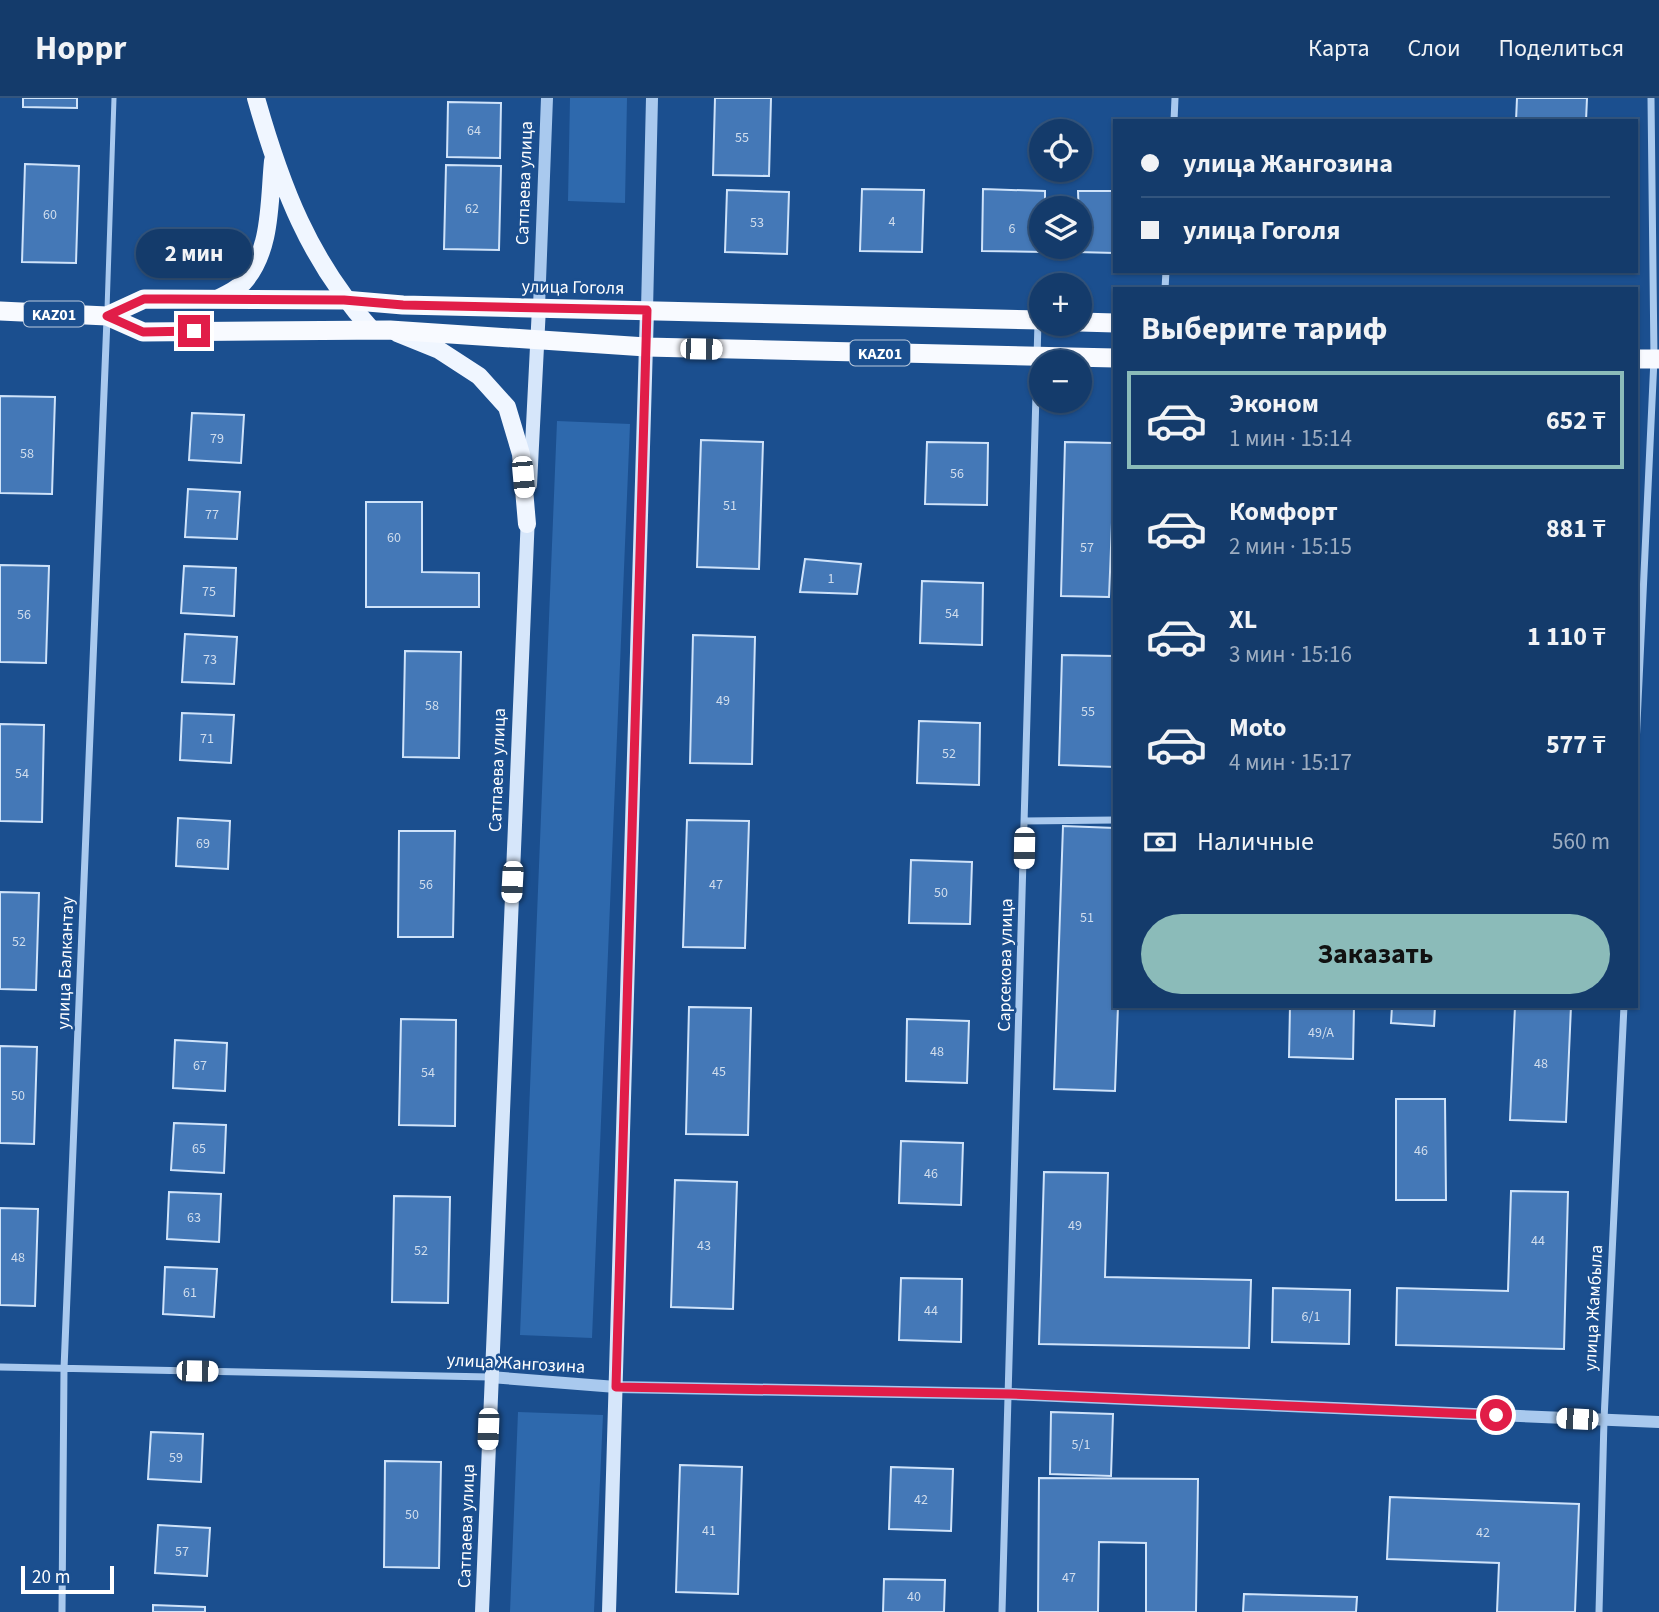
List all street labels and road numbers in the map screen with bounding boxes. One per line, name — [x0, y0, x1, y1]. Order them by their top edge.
street label: Сатпаева улица — [510, 120, 539, 246]
street label: улица Гоголя — [521, 274, 625, 301]
road number: KАZ01 — [24, 302, 84, 327]
road number: KАZ01 — [850, 341, 910, 366]
street label: Сатпаева улица — [483, 707, 512, 833]
street label: улица Балкантау — [51, 895, 80, 1030]
street label: Сарсекова улица — [992, 898, 1019, 1032]
street label: улица Жамбыла — [1578, 1244, 1609, 1372]
street label: улица Жангозина — [446, 1347, 586, 1380]
street label: Сатпаева улица — [452, 1463, 481, 1589]

